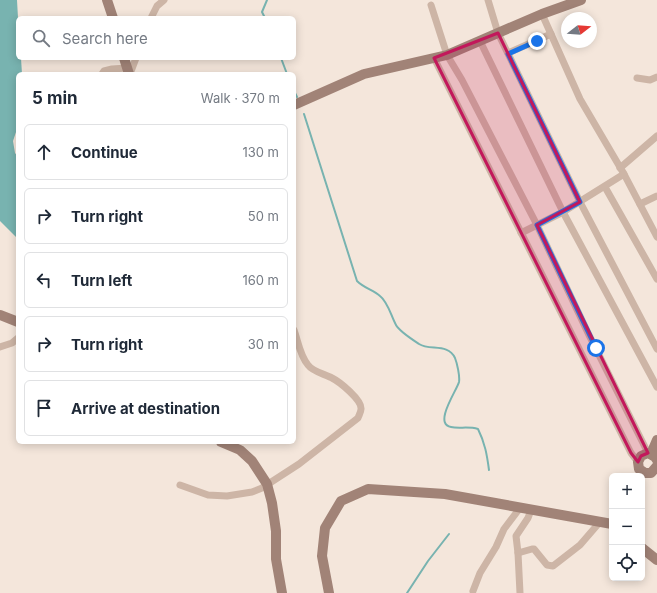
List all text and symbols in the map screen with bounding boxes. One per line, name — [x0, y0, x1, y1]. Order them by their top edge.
north arrow — [561, 12, 597, 48]
search box — [16, 16, 296, 60]
icon: search — [30, 27, 52, 49]
text: Search here — [62, 29, 148, 48]
route end — [528, 32, 546, 50]
text: 5 min — [32, 88, 78, 108]
text: Walk · 370 m — [201, 90, 280, 106]
icon: ahead — [33, 141, 55, 163]
text: Continue — [71, 143, 138, 162]
text: 130 m — [242, 144, 279, 160]
icon: right — [33, 205, 55, 227]
text: Turn right — [71, 207, 143, 226]
text: 50 m — [248, 208, 279, 224]
icon: left — [33, 269, 55, 291]
text: Turn left — [71, 271, 132, 290]
text: 160 m — [242, 272, 279, 288]
icon: right — [33, 333, 55, 355]
text: Turn right — [71, 335, 143, 354]
text: 30 m — [248, 336, 279, 352]
route start — [587, 339, 605, 357]
icon: arrive — [33, 397, 55, 419]
text: Arrive at destination — [71, 399, 220, 418]
map controls — [609, 473, 645, 581]
button: + — [609, 473, 645, 509]
button: − — [609, 509, 645, 545]
button: locate — [609, 545, 645, 581]

